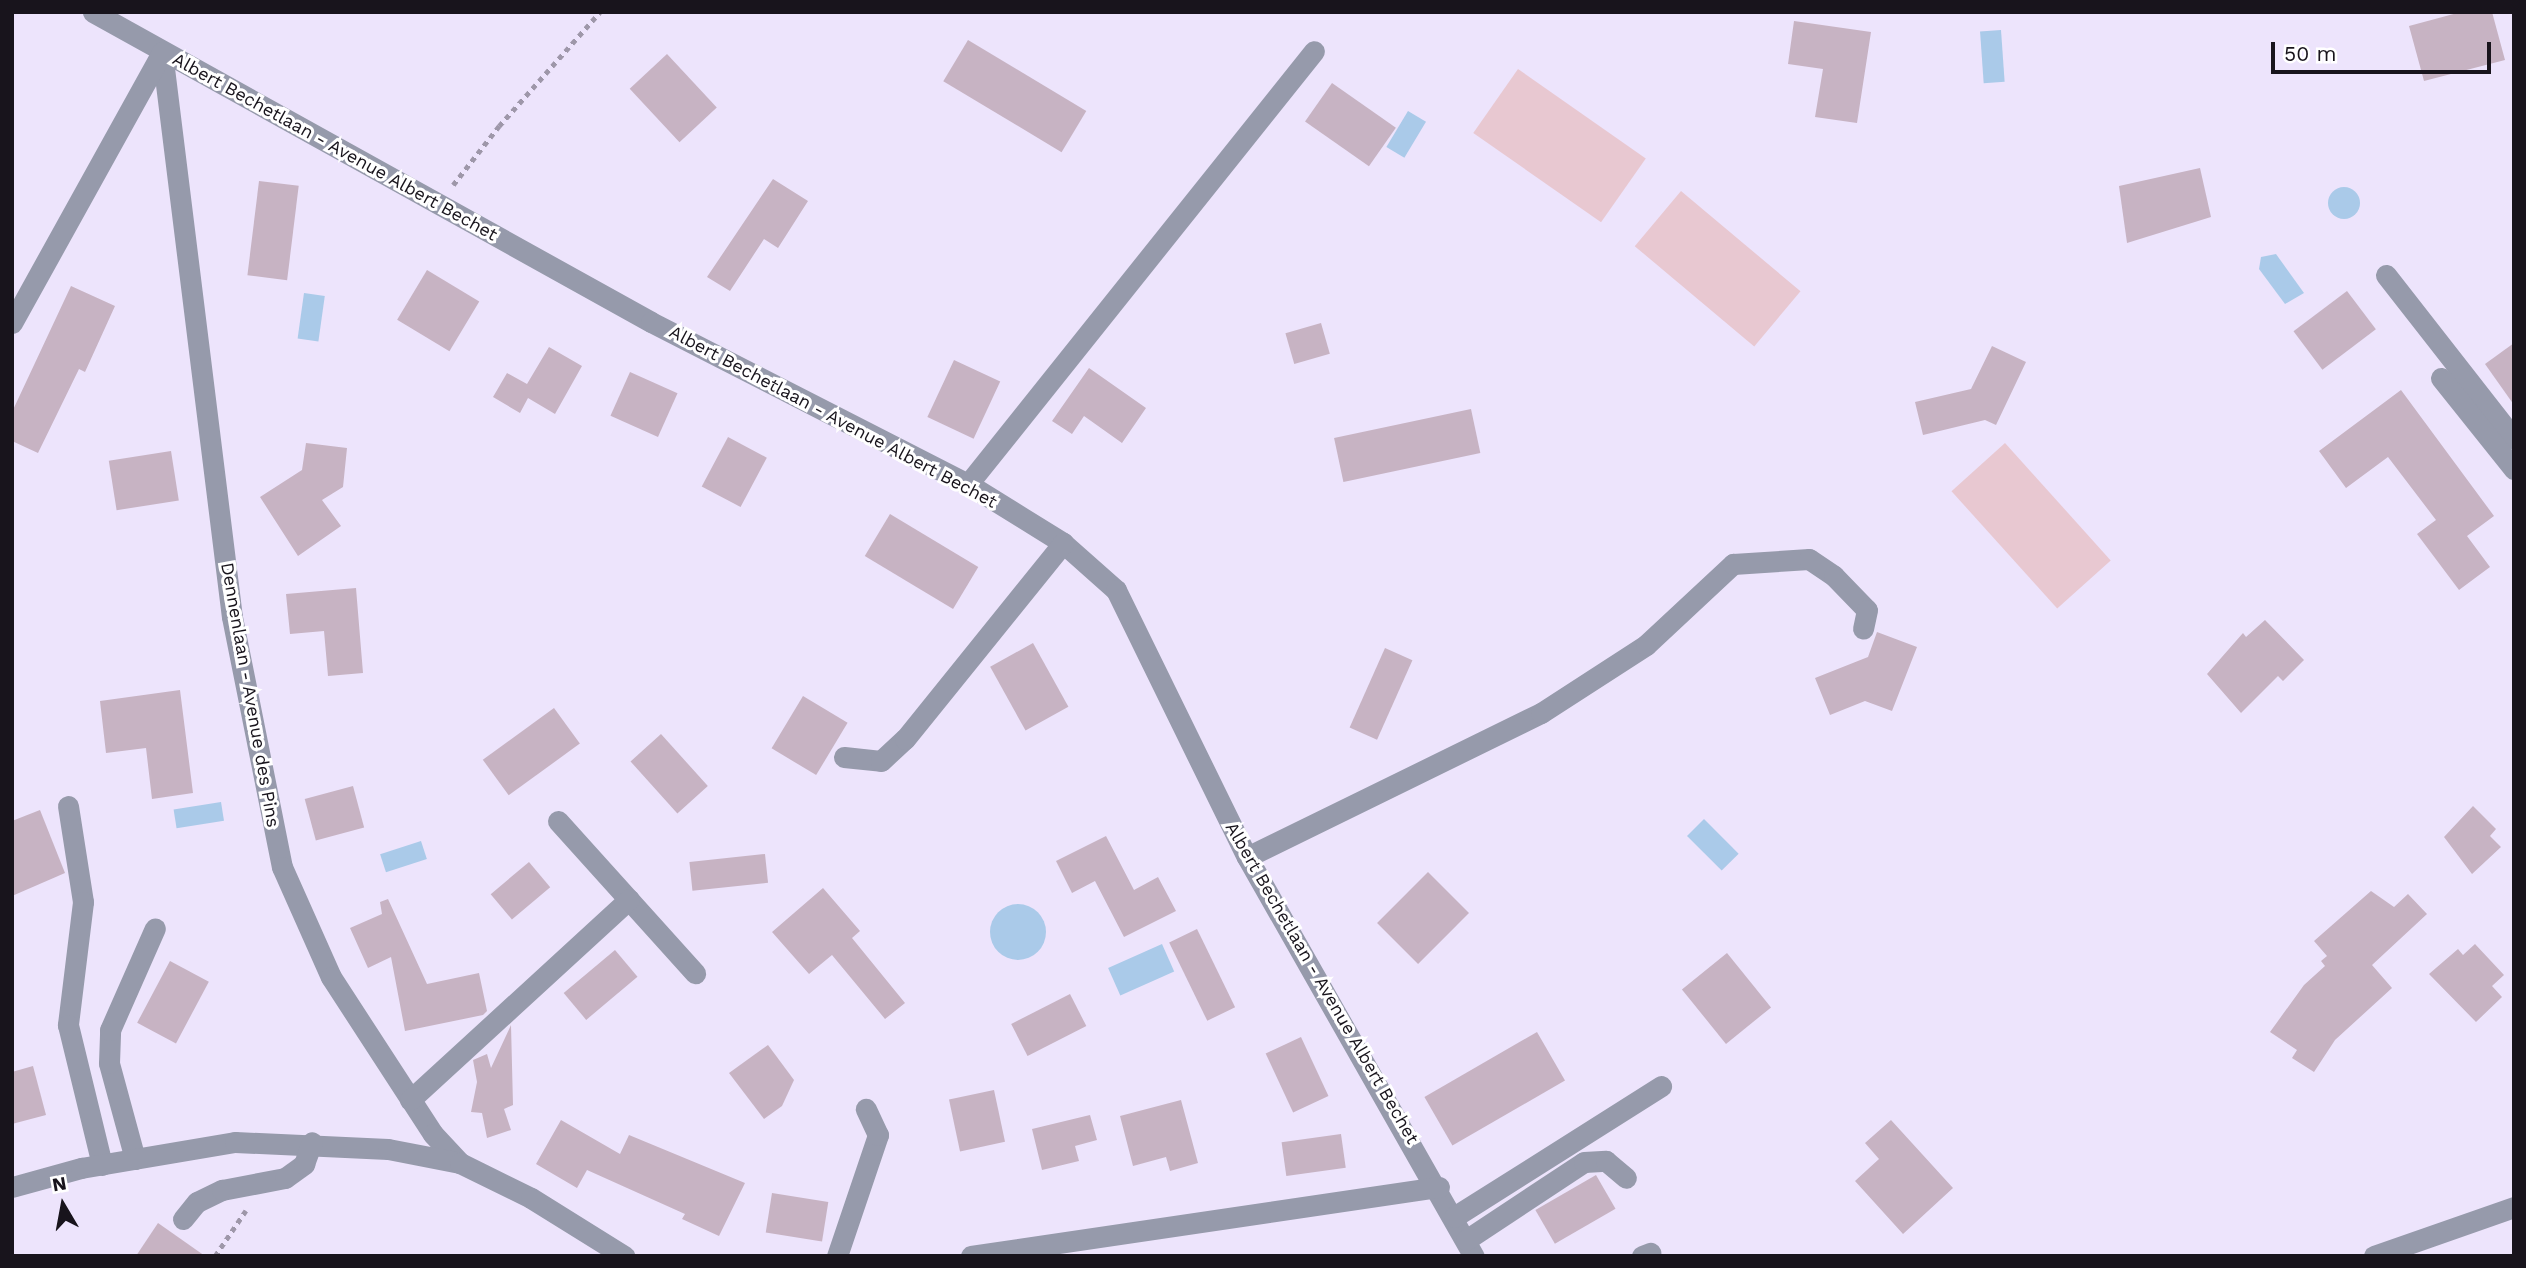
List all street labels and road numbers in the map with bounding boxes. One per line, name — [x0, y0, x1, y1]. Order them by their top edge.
street label: Albert Bechetlaan - Avenue Albert Bechet — [168, 48, 502, 246]
street label: Albert Bechetlaan - Avenue Albert Bechet — [665, 321, 1001, 513]
street label: Dennenlaan - Avenue des Pins — [216, 561, 284, 829]
street label: Albert Bechetlaan - Avenue Albert Bechet — [1220, 818, 1424, 1148]

